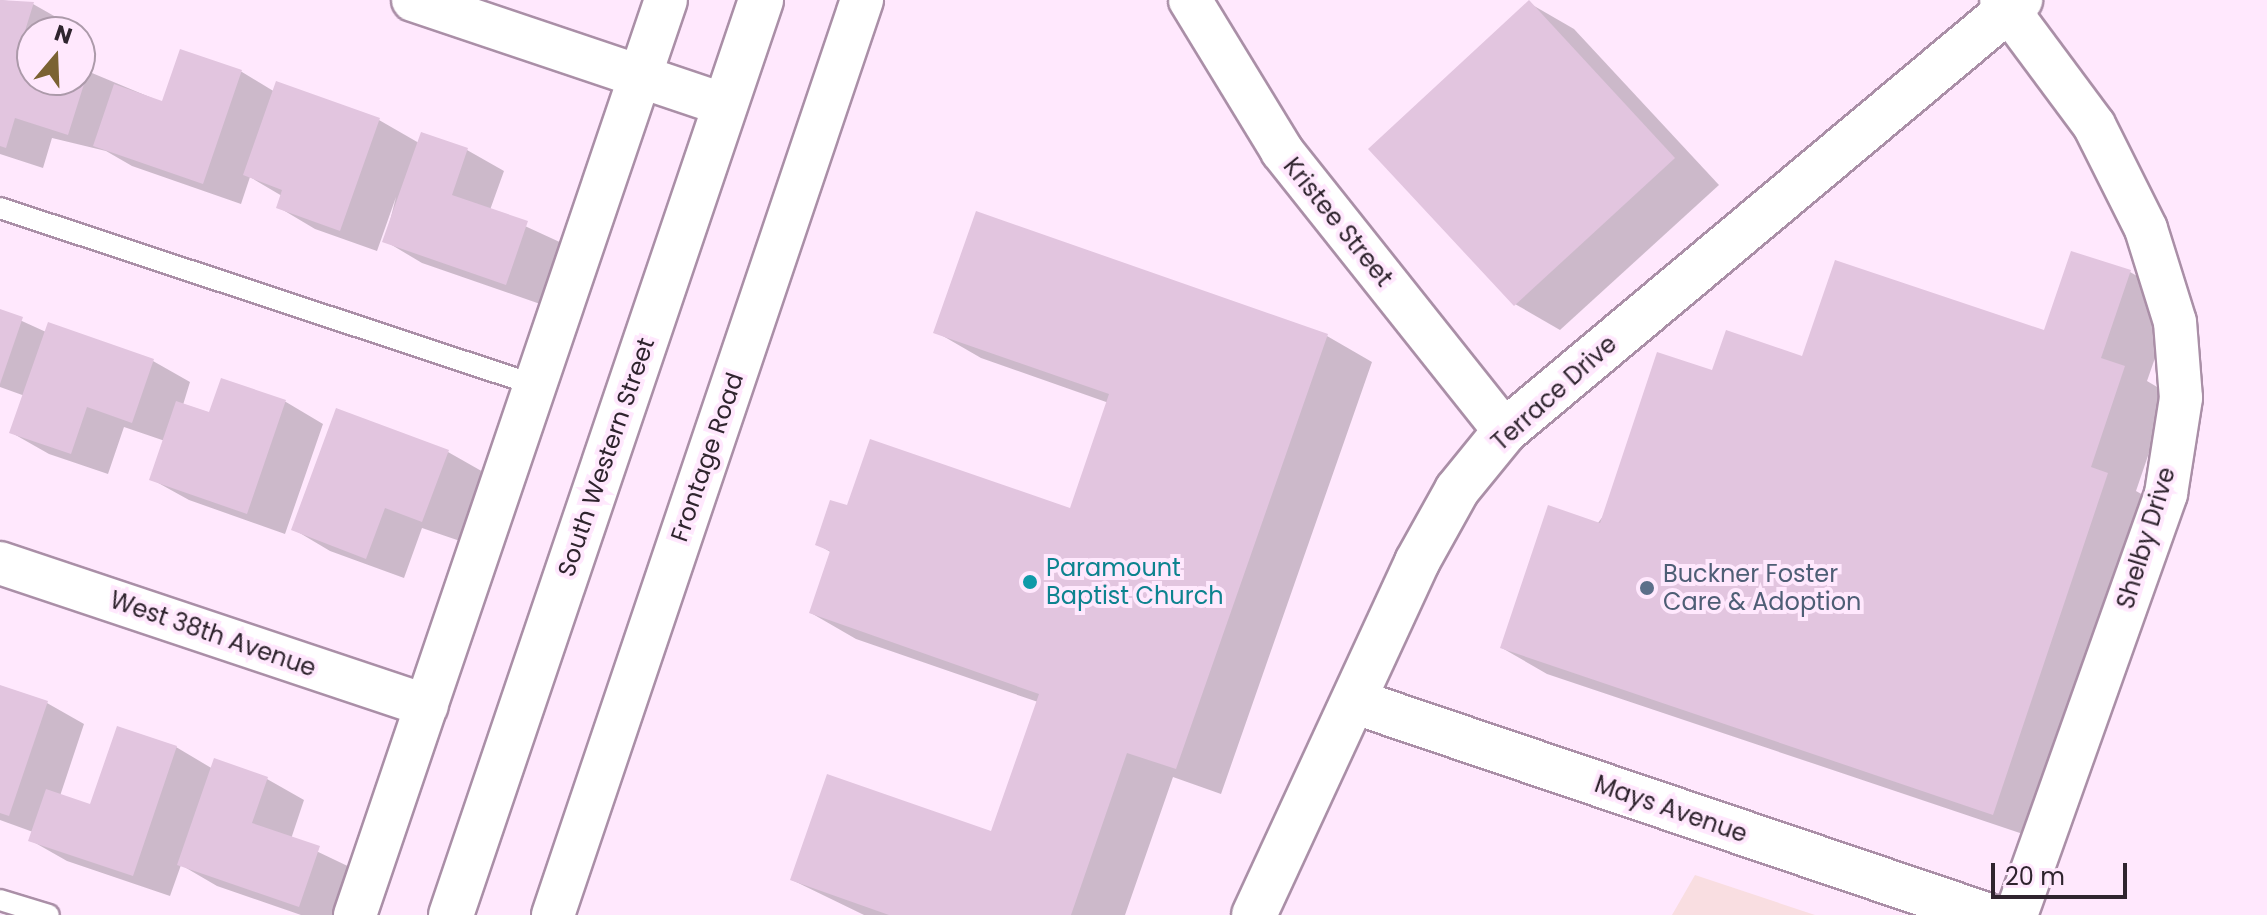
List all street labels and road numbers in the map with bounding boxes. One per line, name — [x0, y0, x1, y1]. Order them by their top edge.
street label: Kristee Street — [1277, 152, 1399, 292]
street label: Terrace Drive — [1486, 329, 1622, 457]
street label: South Western Street — [552, 334, 660, 580]
street label: Frontage Road — [665, 369, 749, 545]
street label: Shelby Drive — [2111, 464, 2181, 612]
street label: West 38th Avenue — [106, 585, 320, 683]
street label: Mays Avenue — [1591, 769, 1751, 849]

